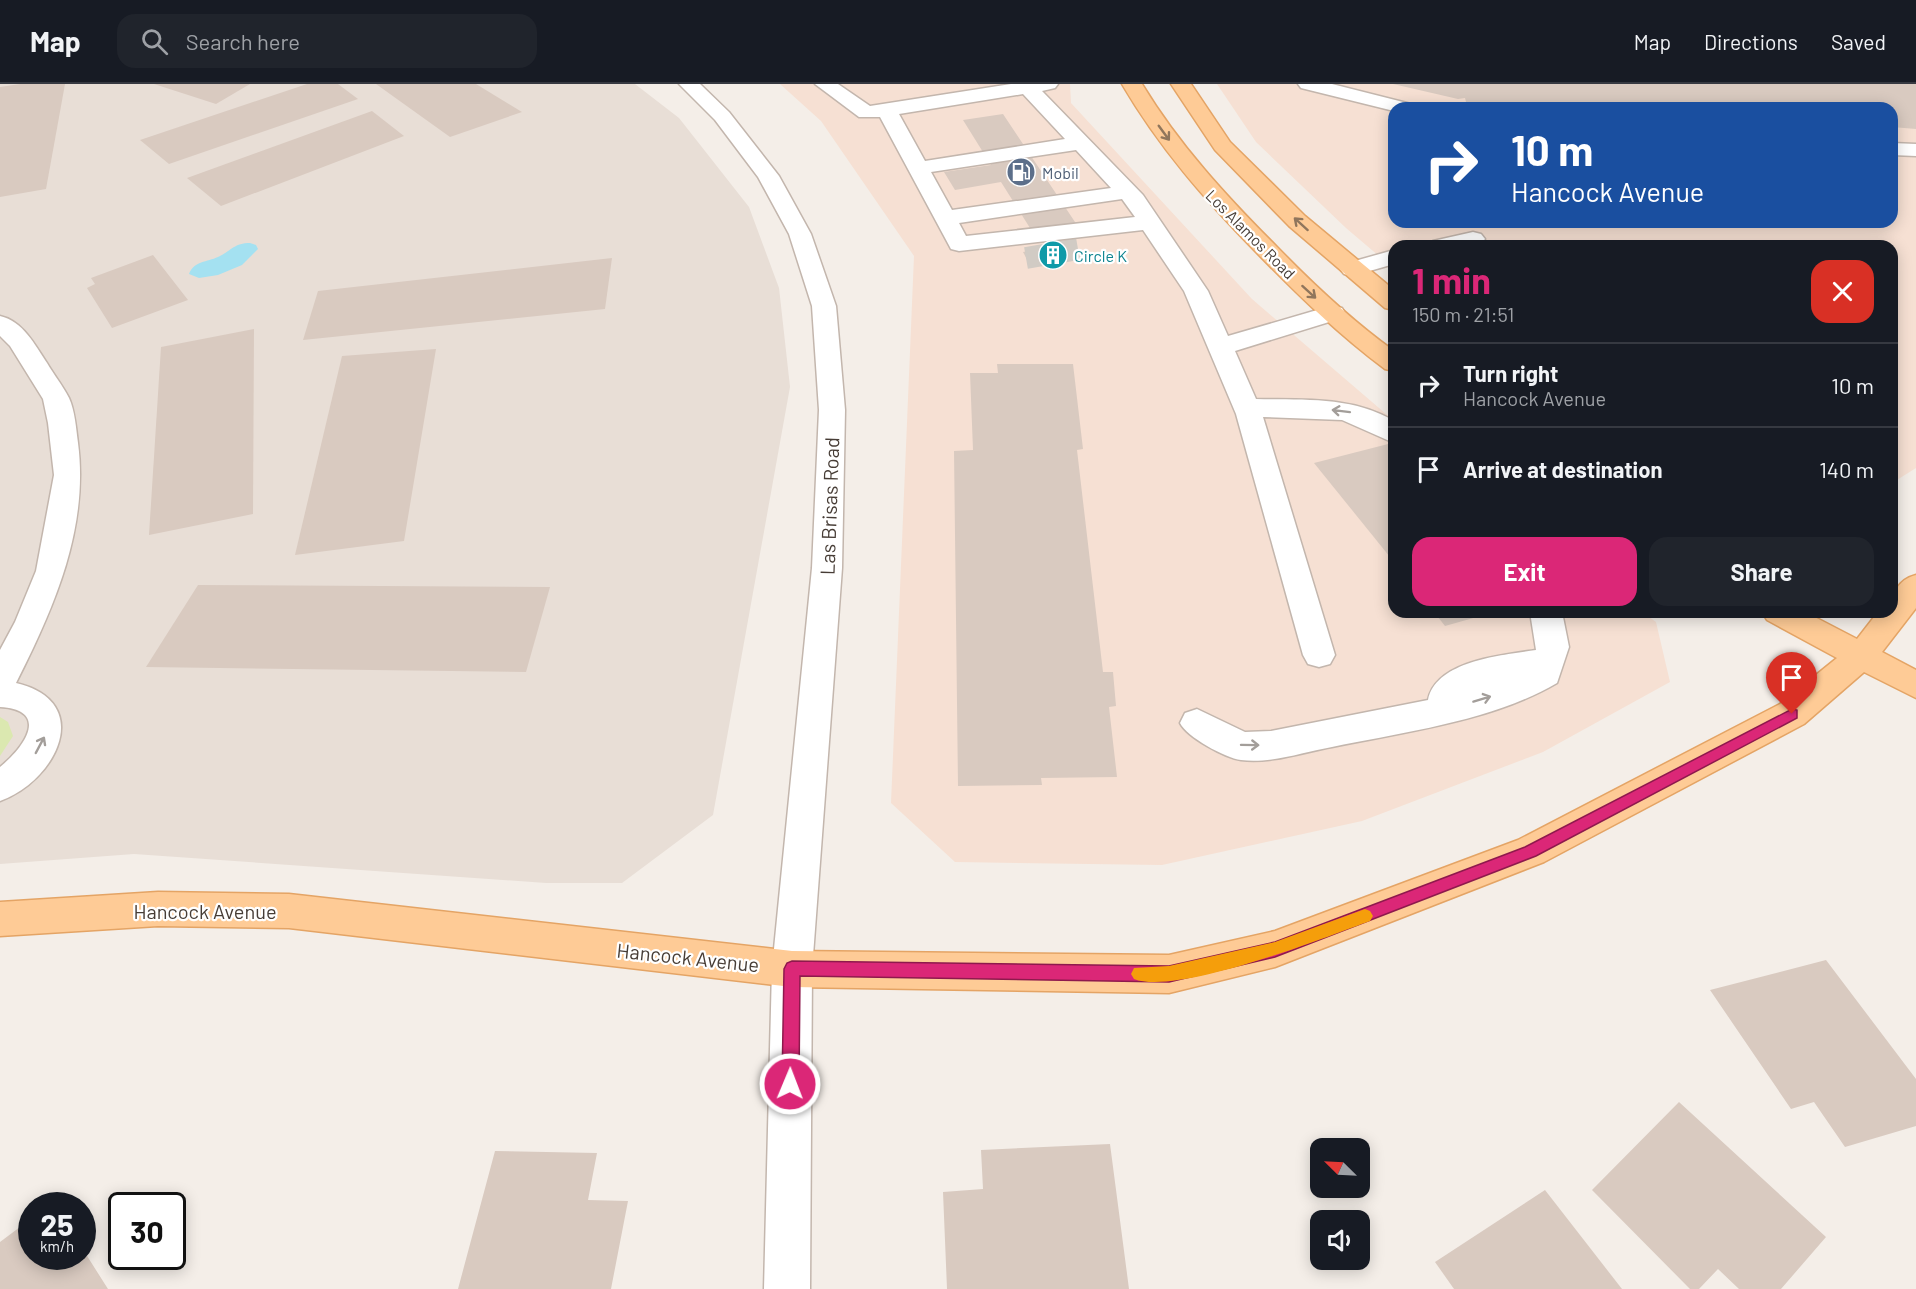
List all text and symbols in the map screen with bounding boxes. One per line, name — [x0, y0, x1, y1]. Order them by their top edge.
search box — [117, 14, 537, 68]
text: Map — [30, 24, 81, 58]
icon: search — [138, 25, 171, 58]
text: Search here — [186, 28, 300, 54]
text: Map — [1634, 29, 1671, 54]
text: Directions — [1704, 29, 1798, 54]
text: Saved — [1831, 29, 1886, 54]
text: 10 m — [1511, 124, 1593, 174]
one-way arrow — [1157, 125, 1170, 141]
icon: right — [1412, 126, 1490, 204]
fuel station icon: Mobil — [1005, 156, 1037, 188]
place label: Mobil — [1042, 163, 1079, 182]
text: Hancock Avenue — [1511, 175, 1704, 207]
street label: Los Alamos Road — [1202, 185, 1300, 283]
one-way arrow — [1294, 217, 1309, 231]
building icon: Circle K — [1037, 239, 1069, 271]
place label: Circle K — [1074, 246, 1127, 265]
text: 1 min — [1412, 258, 1491, 301]
button: close — [1811, 260, 1874, 323]
one-way arrow — [1301, 285, 1316, 299]
text: 150 m · 21:51 — [1412, 302, 1514, 326]
text: Turn right — [1463, 360, 1558, 386]
icon: right — [1412, 369, 1445, 402]
text: 10 m — [1831, 372, 1874, 398]
text: Hancock Avenue — [1463, 386, 1606, 410]
one-way arrow — [1332, 406, 1351, 417]
street label: Las Brisas Road — [815, 437, 843, 575]
icon: arrive — [1412, 453, 1445, 486]
text: Arrive at destination — [1463, 456, 1662, 482]
text: 140 m — [1819, 456, 1874, 482]
button: Exit — [1412, 537, 1637, 606]
button: Share — [1649, 537, 1874, 606]
pin — [1766, 652, 1817, 714]
icon: arrive — [1775, 661, 1808, 694]
one-way arrow — [1472, 693, 1491, 704]
one-way arrow — [34, 737, 46, 754]
one-way arrow — [1240, 739, 1259, 751]
street label: Hancock Avenue — [133, 899, 277, 923]
street label: Hancock Avenue — [616, 938, 760, 976]
position arrow — [758, 1052, 822, 1116]
north arrow — [1310, 1138, 1370, 1198]
map controls — [1310, 1138, 1370, 1270]
speed limit sign: 30 — [108, 1192, 186, 1270]
text: 25 — [41, 1206, 73, 1242]
button: sound — [1310, 1210, 1370, 1270]
text: km/h — [40, 1237, 74, 1255]

